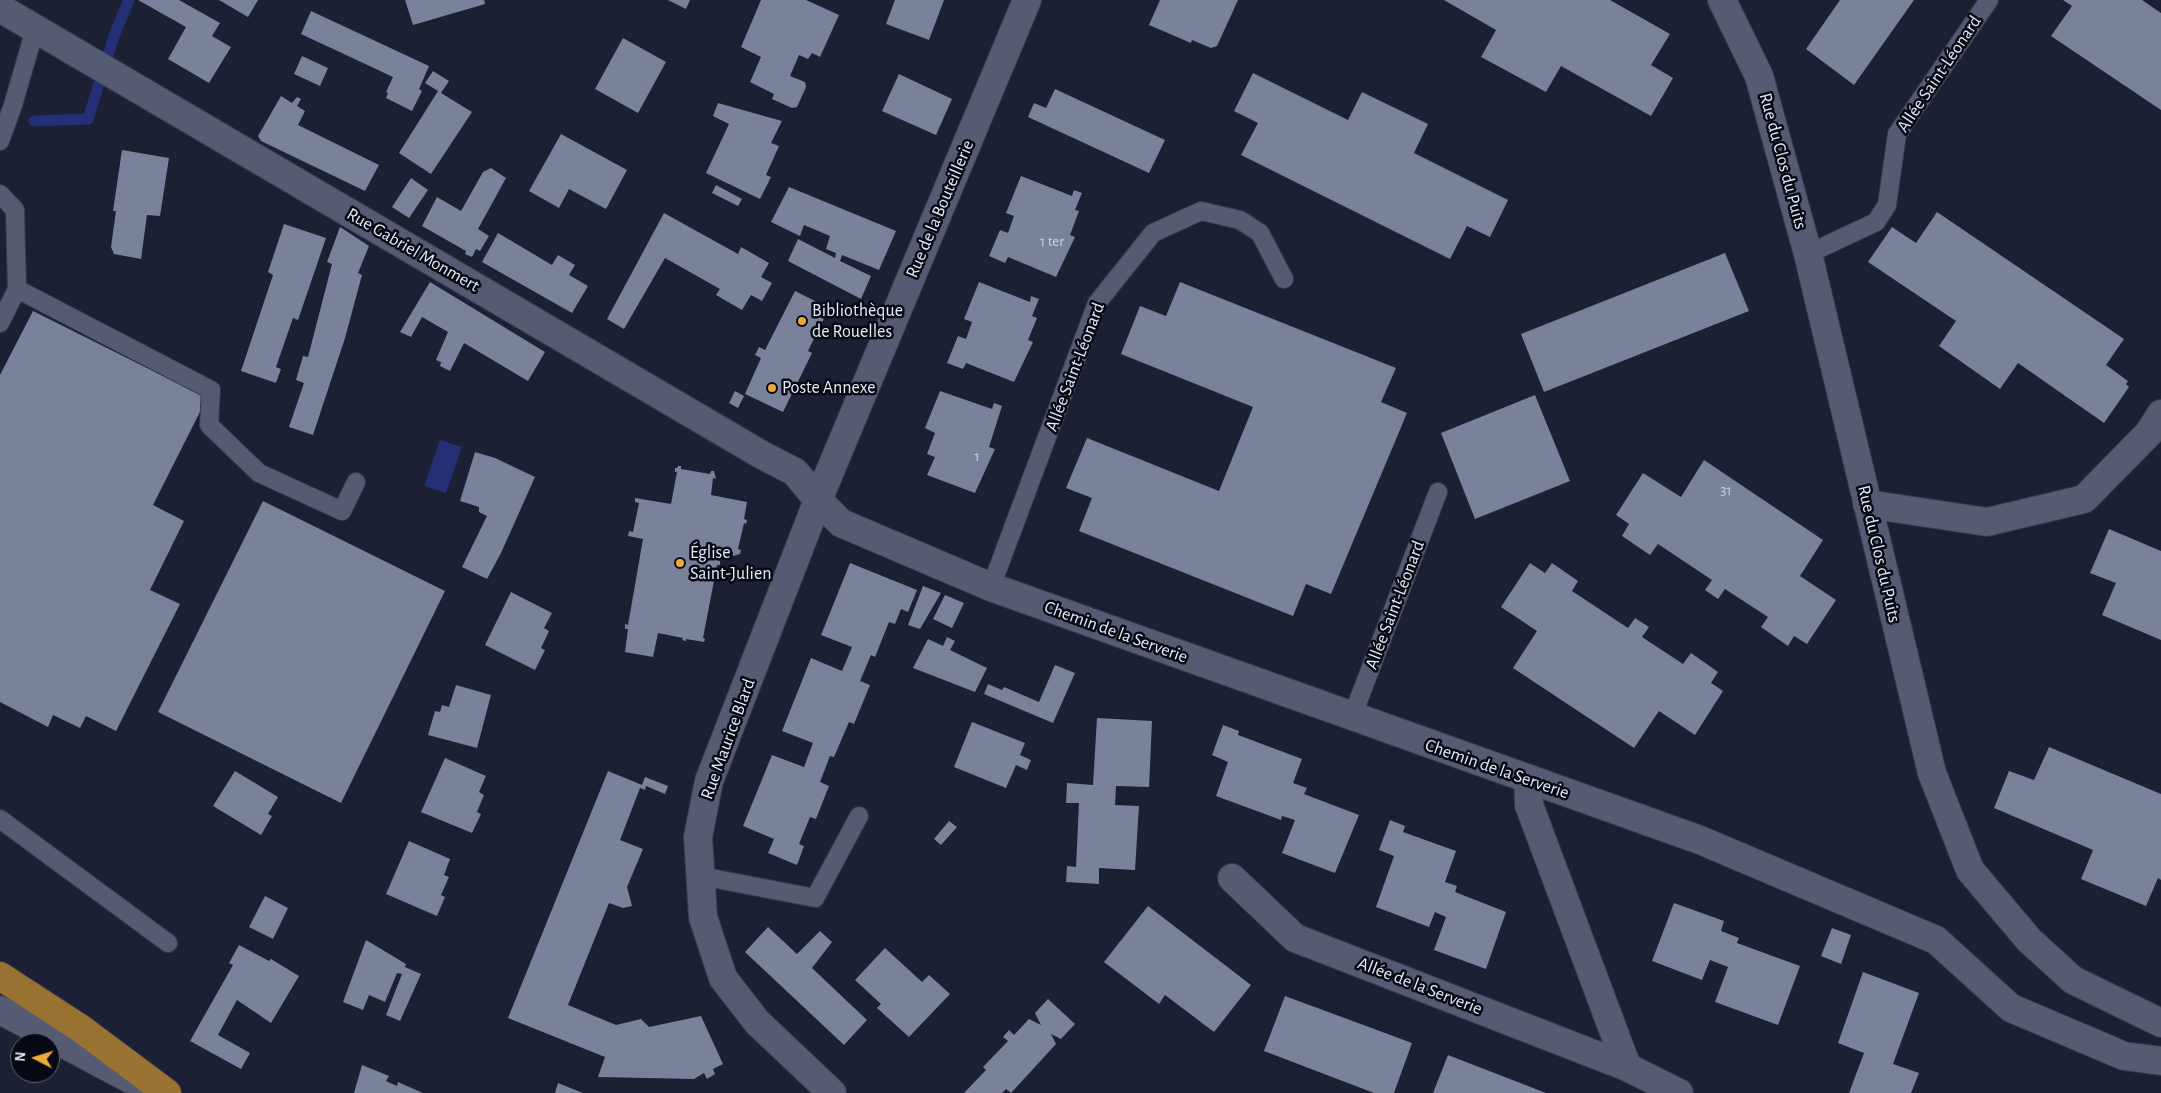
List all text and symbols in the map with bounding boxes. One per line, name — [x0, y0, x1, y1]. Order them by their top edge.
street label: Allée Saint-Léonard — [1892, 12, 1986, 136]
street label: Rue du Clos du Puits — [1754, 90, 1812, 232]
street label: Rue de la Bouteillerie — [901, 137, 979, 281]
street label: Rue Gabriel Monmert — [343, 203, 483, 297]
house number: 1 ter — [1040, 232, 1064, 250]
place label: Bibliothèque de Rouelles — [812, 300, 903, 342]
street label: Allée Saint-Léonard — [1041, 300, 1109, 434]
marker: Bibliothèque de Rouelles — [796, 315, 808, 327]
place label: Poste Annexe — [782, 377, 876, 399]
marker: Poste Annexe — [766, 382, 778, 394]
house number: 1 — [974, 447, 980, 465]
house number: 31 — [1720, 481, 1732, 499]
street label: Rue du Clos du Puits — [1853, 483, 1905, 625]
street label: Allée Saint-Léonard — [1361, 538, 1429, 672]
place label: Église Saint-Julien — [690, 542, 772, 584]
marker: Église Saint-Julien — [674, 557, 686, 569]
street label: Chemin de la Serverie — [1041, 596, 1191, 668]
street label: Rue Maurice Blard — [696, 676, 760, 802]
street label: Chemin de la Serverie — [1422, 734, 1572, 804]
street label: Allée de la Serverie — [1355, 952, 1485, 1020]
north arrow — [10, 1033, 60, 1083]
text: N — [14, 1051, 28, 1062]

